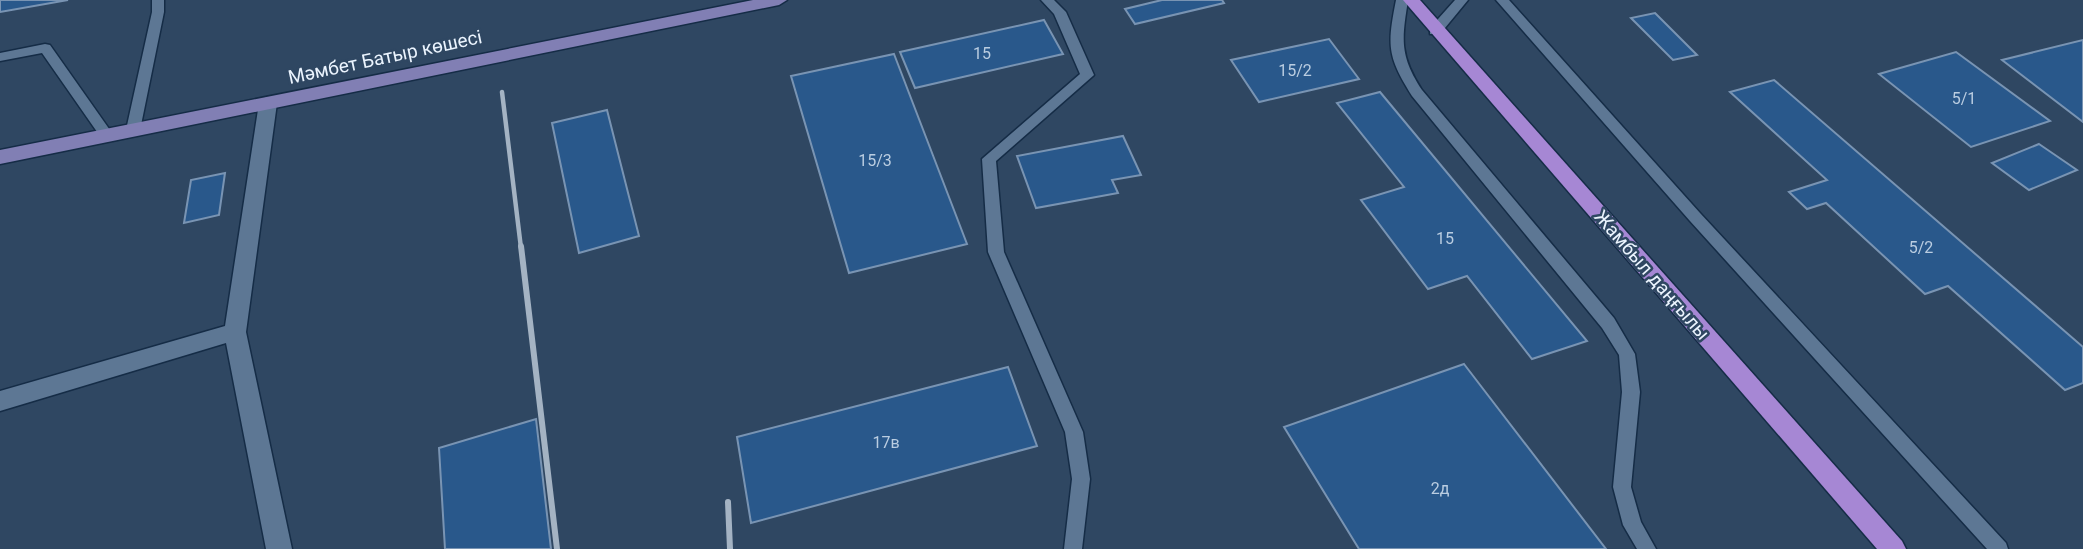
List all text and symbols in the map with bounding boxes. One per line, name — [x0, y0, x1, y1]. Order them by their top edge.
street label: Мәмбет Батыр көшесі — [286, 25, 484, 89]
house number: 15 — [973, 44, 991, 63]
house number: 15/2 — [1278, 61, 1312, 80]
house number: 5/1 — [1952, 89, 1976, 108]
house number: 15/3 — [858, 151, 892, 170]
street label: Жамбыл даңғылы — [1589, 205, 1715, 345]
house number: 15 — [1436, 229, 1454, 248]
house number: 5/2 — [1909, 238, 1933, 257]
house number: 17в — [872, 433, 900, 452]
house number: 2д — [1431, 479, 1450, 498]

